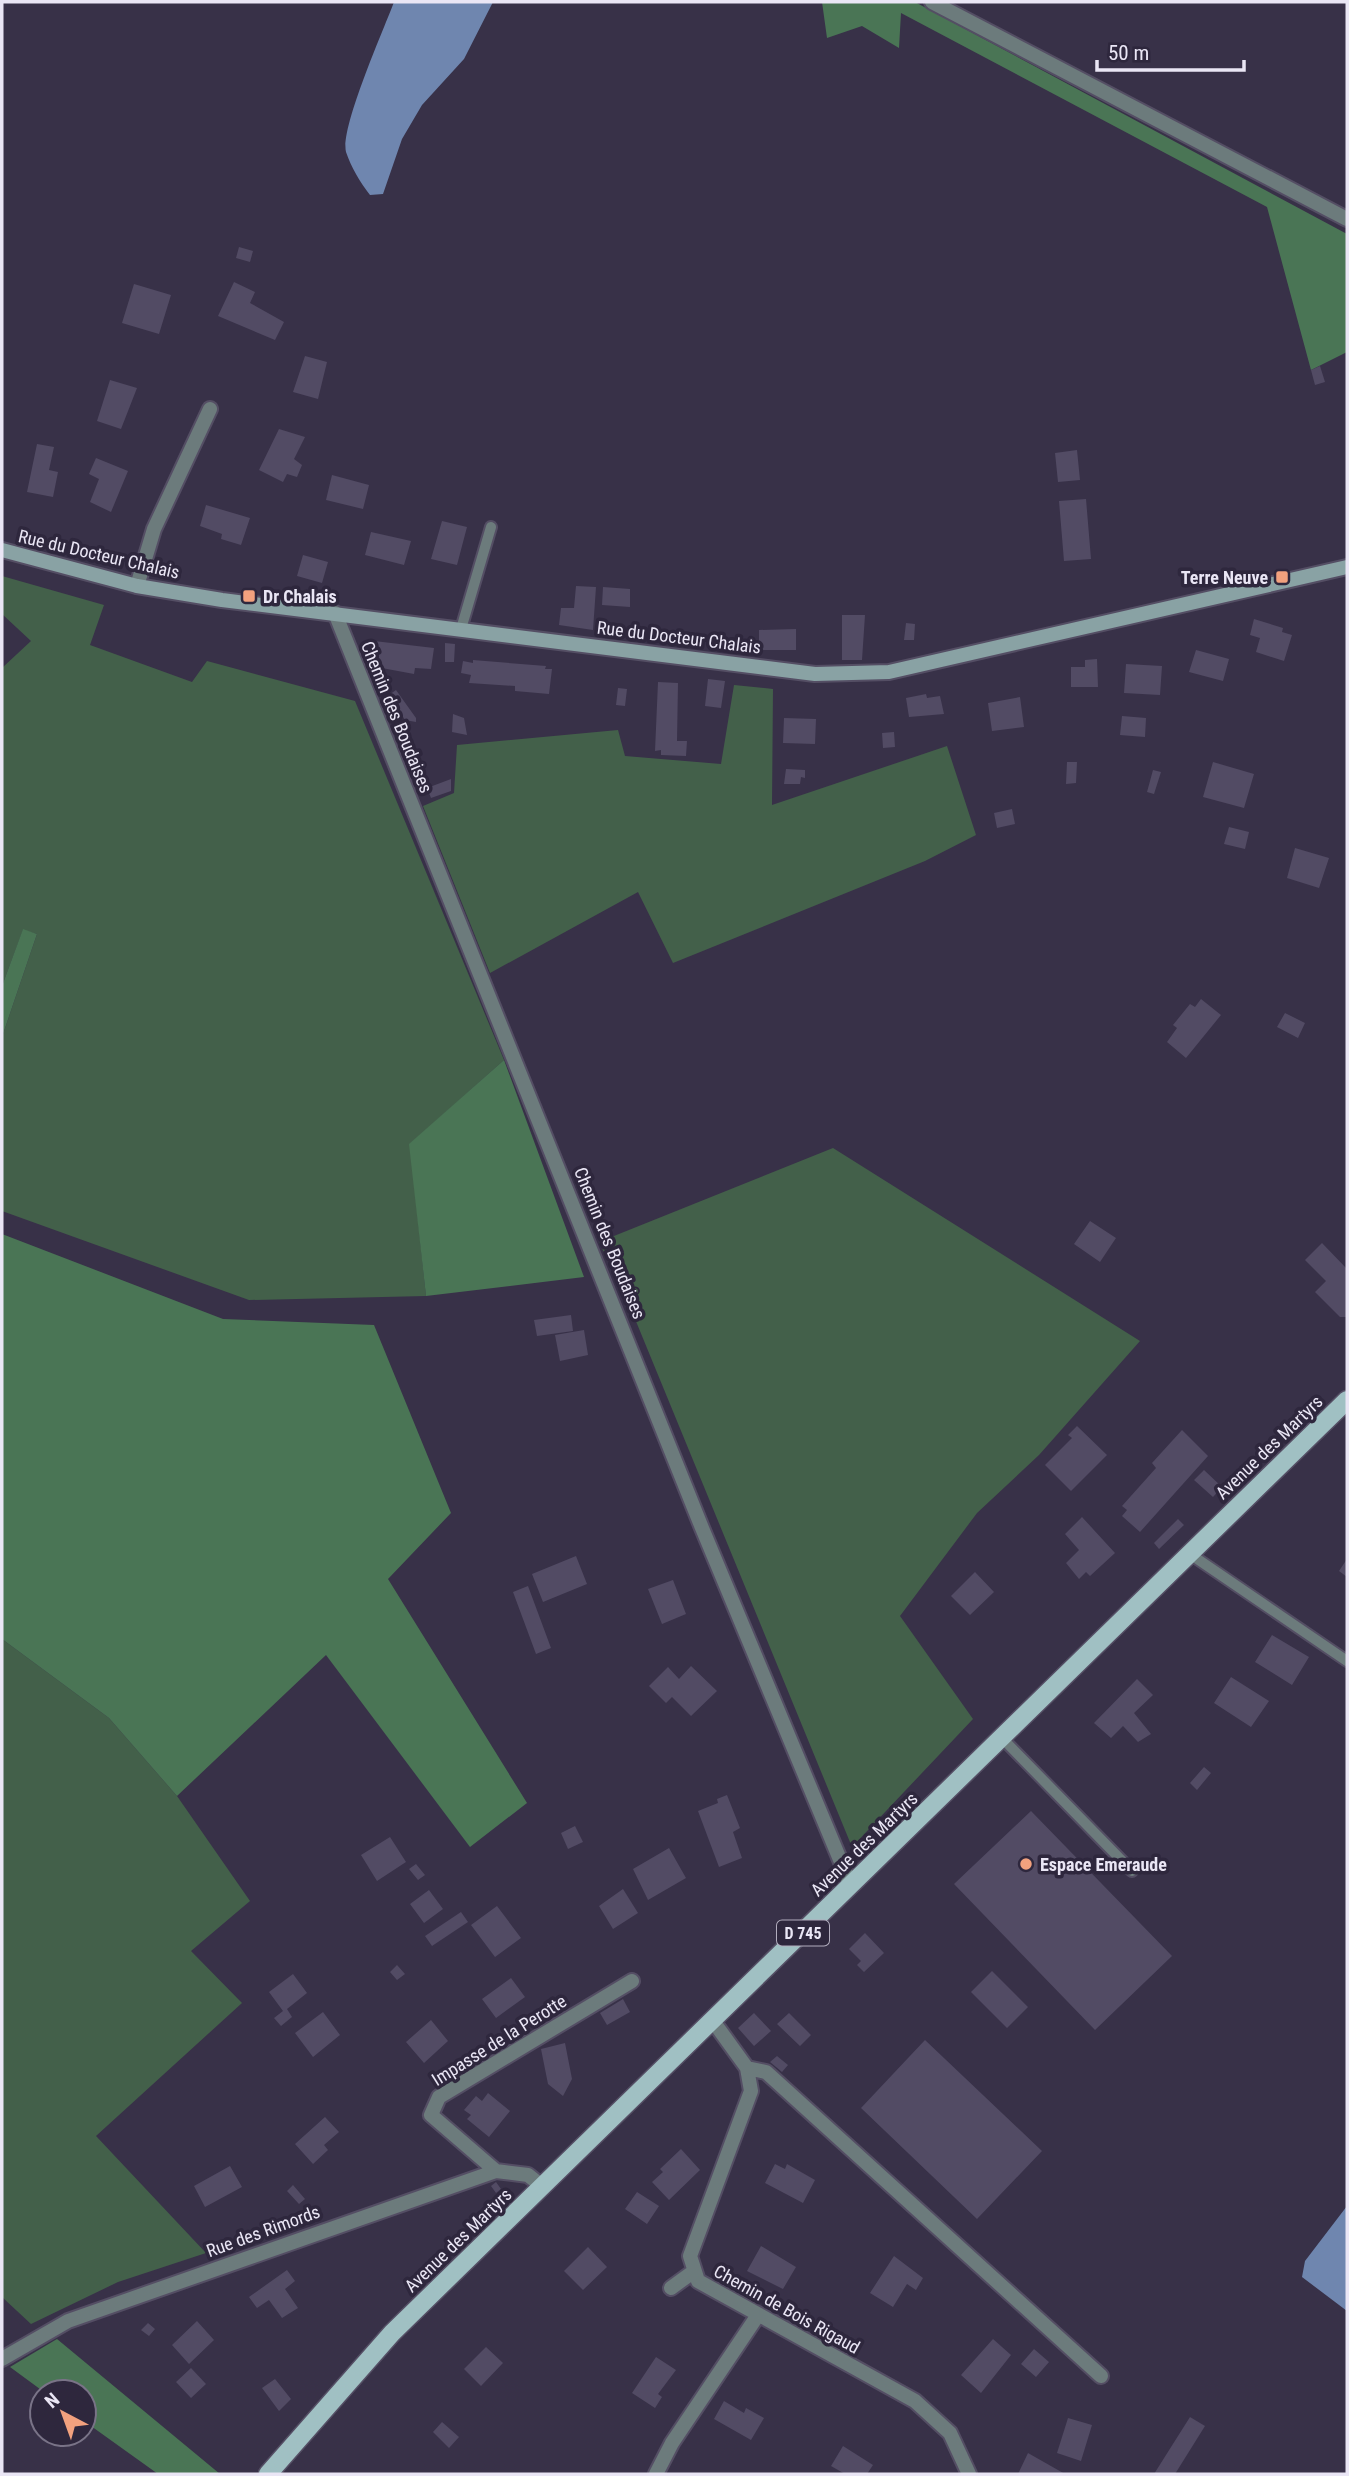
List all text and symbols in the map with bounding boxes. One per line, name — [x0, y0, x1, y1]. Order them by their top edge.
scale bar — [1097, 28, 1244, 72]
text: 50 m — [1108, 41, 1149, 65]
street label: Rue du Docteur Chalais — [16, 525, 182, 583]
place label: Terre Neuve — [1181, 567, 1268, 588]
marker: Terre Neuve — [1274, 569, 1290, 585]
place label: Dr Chalais — [263, 586, 337, 607]
marker: Dr Chalais — [241, 588, 257, 604]
street label: Rue du Docteur Chalais — [596, 617, 762, 657]
street label: Chemin des Boudaises — [357, 638, 437, 796]
street label: Chemin des Boudaises — [570, 1164, 650, 1322]
street label: Avenue des Martyrs — [1211, 1391, 1327, 1503]
street label: Avenue des Martyrs — [806, 1788, 922, 1900]
place label: Espace Emeraude — [1040, 1854, 1167, 1875]
marker: Espace Emeraude — [1018, 1856, 1034, 1872]
road number: D 745 — [777, 1921, 829, 1946]
street label: Impasse de la Perotte — [428, 1990, 570, 2090]
street label: Avenue des Martyrs — [400, 2184, 516, 2296]
street label: Rue des Rimords — [203, 2201, 323, 2261]
street label: Chemin de Bois Rigaud — [710, 2260, 864, 2358]
north arrow — [28, 2378, 98, 2448]
text: N — [40, 2388, 64, 2413]

